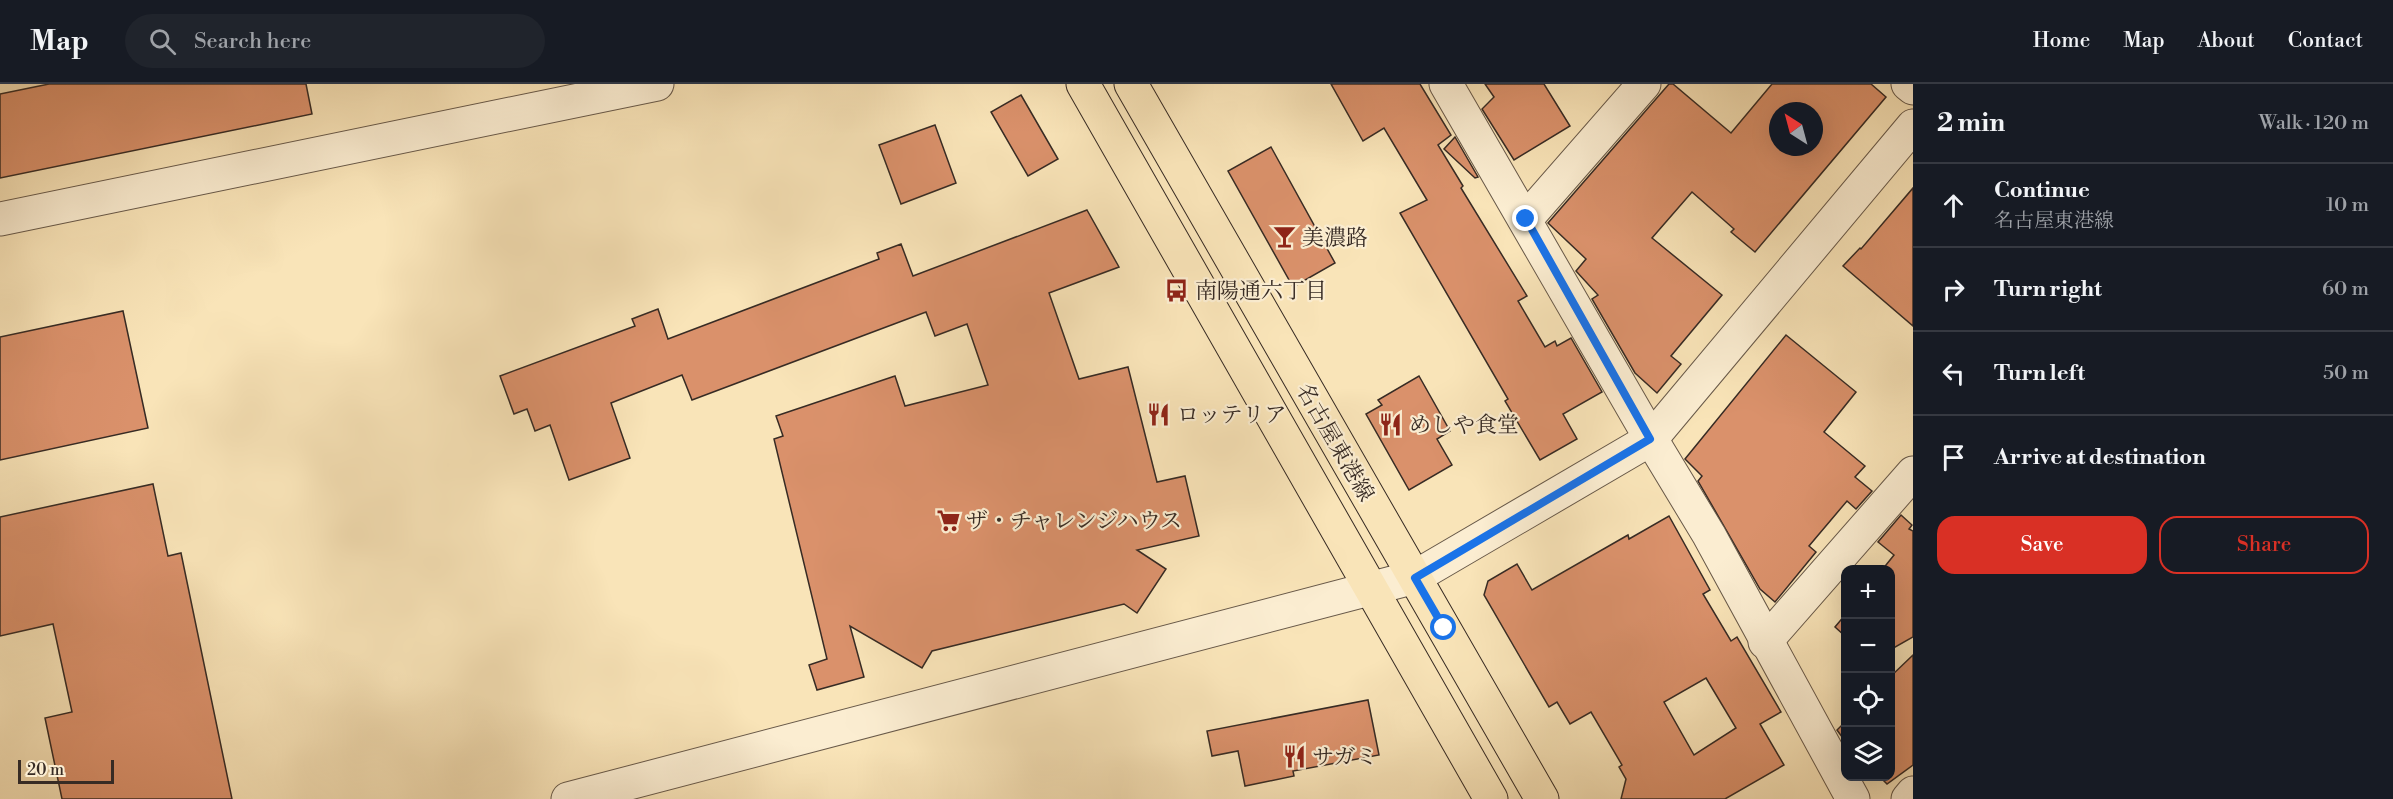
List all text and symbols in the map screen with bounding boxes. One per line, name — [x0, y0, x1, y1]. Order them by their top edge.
search box — [125, 14, 545, 68]
text: Map — [30, 24, 89, 59]
icon: search — [146, 25, 179, 58]
text: Search here — [194, 28, 311, 55]
text: Home — [2033, 28, 2090, 54]
text: Map — [2123, 28, 2165, 54]
text: About — [2198, 28, 2255, 54]
text: Contact — [2288, 28, 2363, 54]
north arrow — [1769, 102, 1823, 156]
text: 2 min — [1937, 107, 2005, 139]
text: Walk · 120 m — [2259, 111, 2369, 136]
text: Continue — [1994, 177, 2090, 204]
icon: ahead — [1937, 189, 1970, 222]
text: 10 m — [2326, 193, 2369, 218]
route end — [1512, 205, 1538, 231]
text: 名古屋東港線 — [1994, 209, 2114, 234]
bar icon: 美濃路 — [1271, 224, 1297, 250]
place label: 美濃路 — [1302, 225, 1368, 252]
icon: right — [1937, 273, 1970, 306]
text: Turn right — [1994, 276, 2102, 303]
bus stop icon: 南陽通六丁目 — [1164, 277, 1190, 303]
text: 60 m — [2322, 277, 2369, 302]
place label: 南陽通六丁目 — [1195, 278, 1327, 305]
icon: left — [1937, 357, 1970, 390]
text: Turn left — [1994, 360, 2085, 387]
text: 50 m — [2323, 361, 2369, 386]
street label: 名古屋東港線 — [1290, 379, 1379, 507]
restaurant icon: ロッテリア — [1146, 401, 1172, 427]
place label: ロッテリア — [1177, 402, 1287, 429]
restaurant icon: めしや食堂 — [1378, 411, 1404, 437]
place label: めしや食堂 — [1409, 412, 1519, 439]
icon: arrive — [1937, 441, 1970, 474]
text: Arrive at destination — [1994, 444, 2206, 471]
supermarket icon: ザ・チャレンジハウス — [935, 507, 961, 533]
place label: ザ・チャレンジハウス — [966, 508, 1182, 535]
button: Save — [1937, 516, 2147, 574]
button: Share — [2159, 516, 2369, 574]
map controls — [1841, 565, 1895, 781]
button: + — [1841, 565, 1895, 619]
route start — [1430, 614, 1456, 640]
button: − — [1841, 619, 1895, 673]
button: locate — [1841, 673, 1895, 727]
button: layers — [1841, 727, 1895, 781]
restaurant icon: サガミ — [1281, 743, 1307, 769]
place label: サガミ — [1312, 744, 1378, 771]
scale bar — [18, 757, 114, 784]
text: 20 m — [27, 760, 64, 780]

